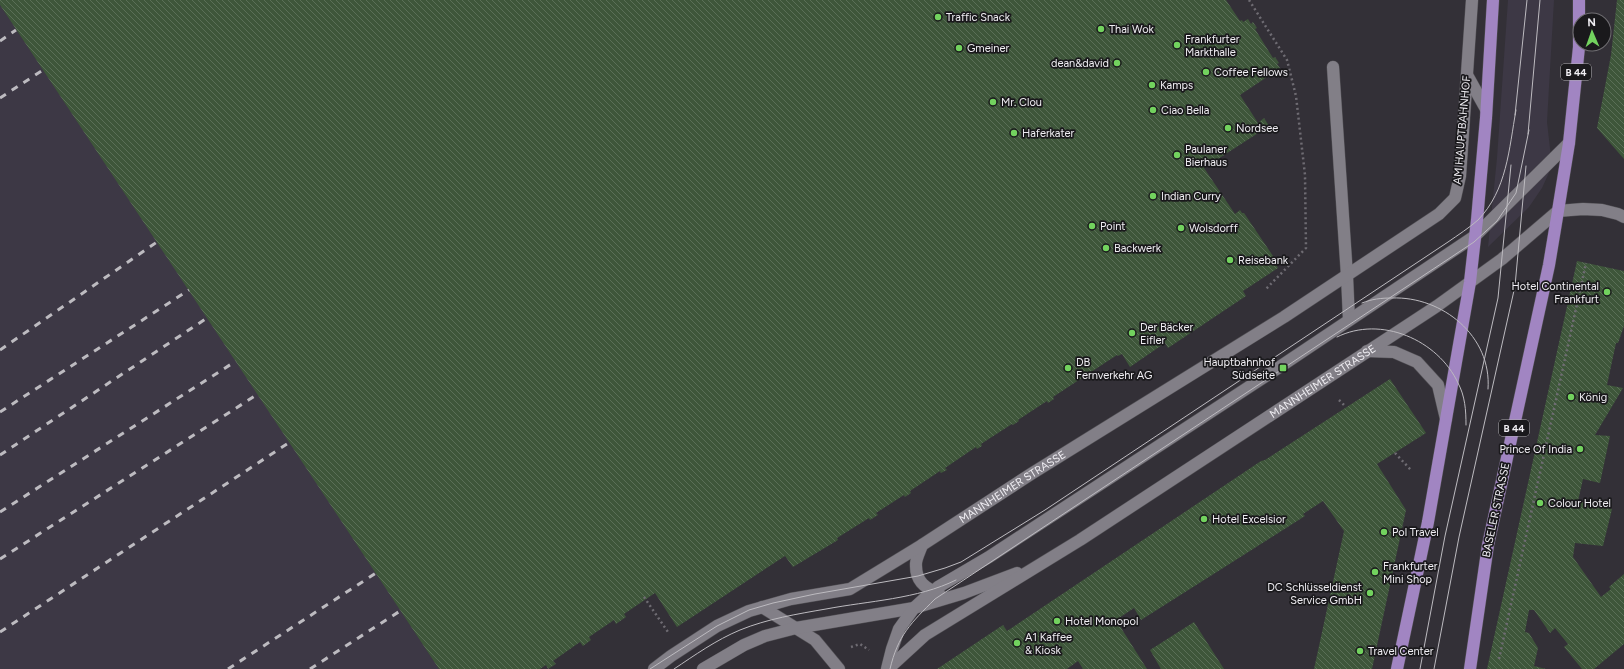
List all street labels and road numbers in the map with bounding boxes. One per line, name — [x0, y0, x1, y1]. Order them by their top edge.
road number: B 44 — [1561, 64, 1591, 80]
street label: AM HAUPTBAHNHOF — [1451, 75, 1473, 185]
street label: MANNHEIMER STRASSE — [1267, 342, 1378, 421]
road number: B 44 — [1499, 420, 1529, 436]
street label: MANNHEIMER STRASSE — [956, 448, 1068, 526]
street label: BASELER STRASSE — [1480, 461, 1512, 559]

